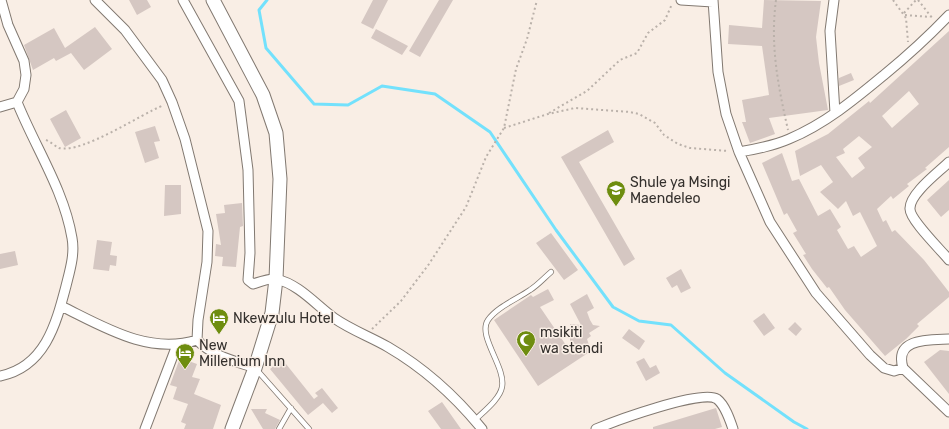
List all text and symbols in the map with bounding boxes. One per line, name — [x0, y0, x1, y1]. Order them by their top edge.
place label: Shule ya Msingi Maendeleo — [630, 174, 730, 207]
school or university icon: Shule ya Msingi Maendeleo — [605, 179, 627, 207]
hotel icon: Nkewzulu Hotel — [208, 307, 230, 335]
place label: Nkewzulu Hotel — [233, 310, 334, 327]
place label: msikiti wa stendi — [540, 324, 603, 357]
mosque icon: msikiti wa stendi — [515, 329, 537, 357]
place label: New Millenium Inn — [199, 337, 285, 370]
hotel icon: New Millenium Inn — [174, 342, 196, 370]

